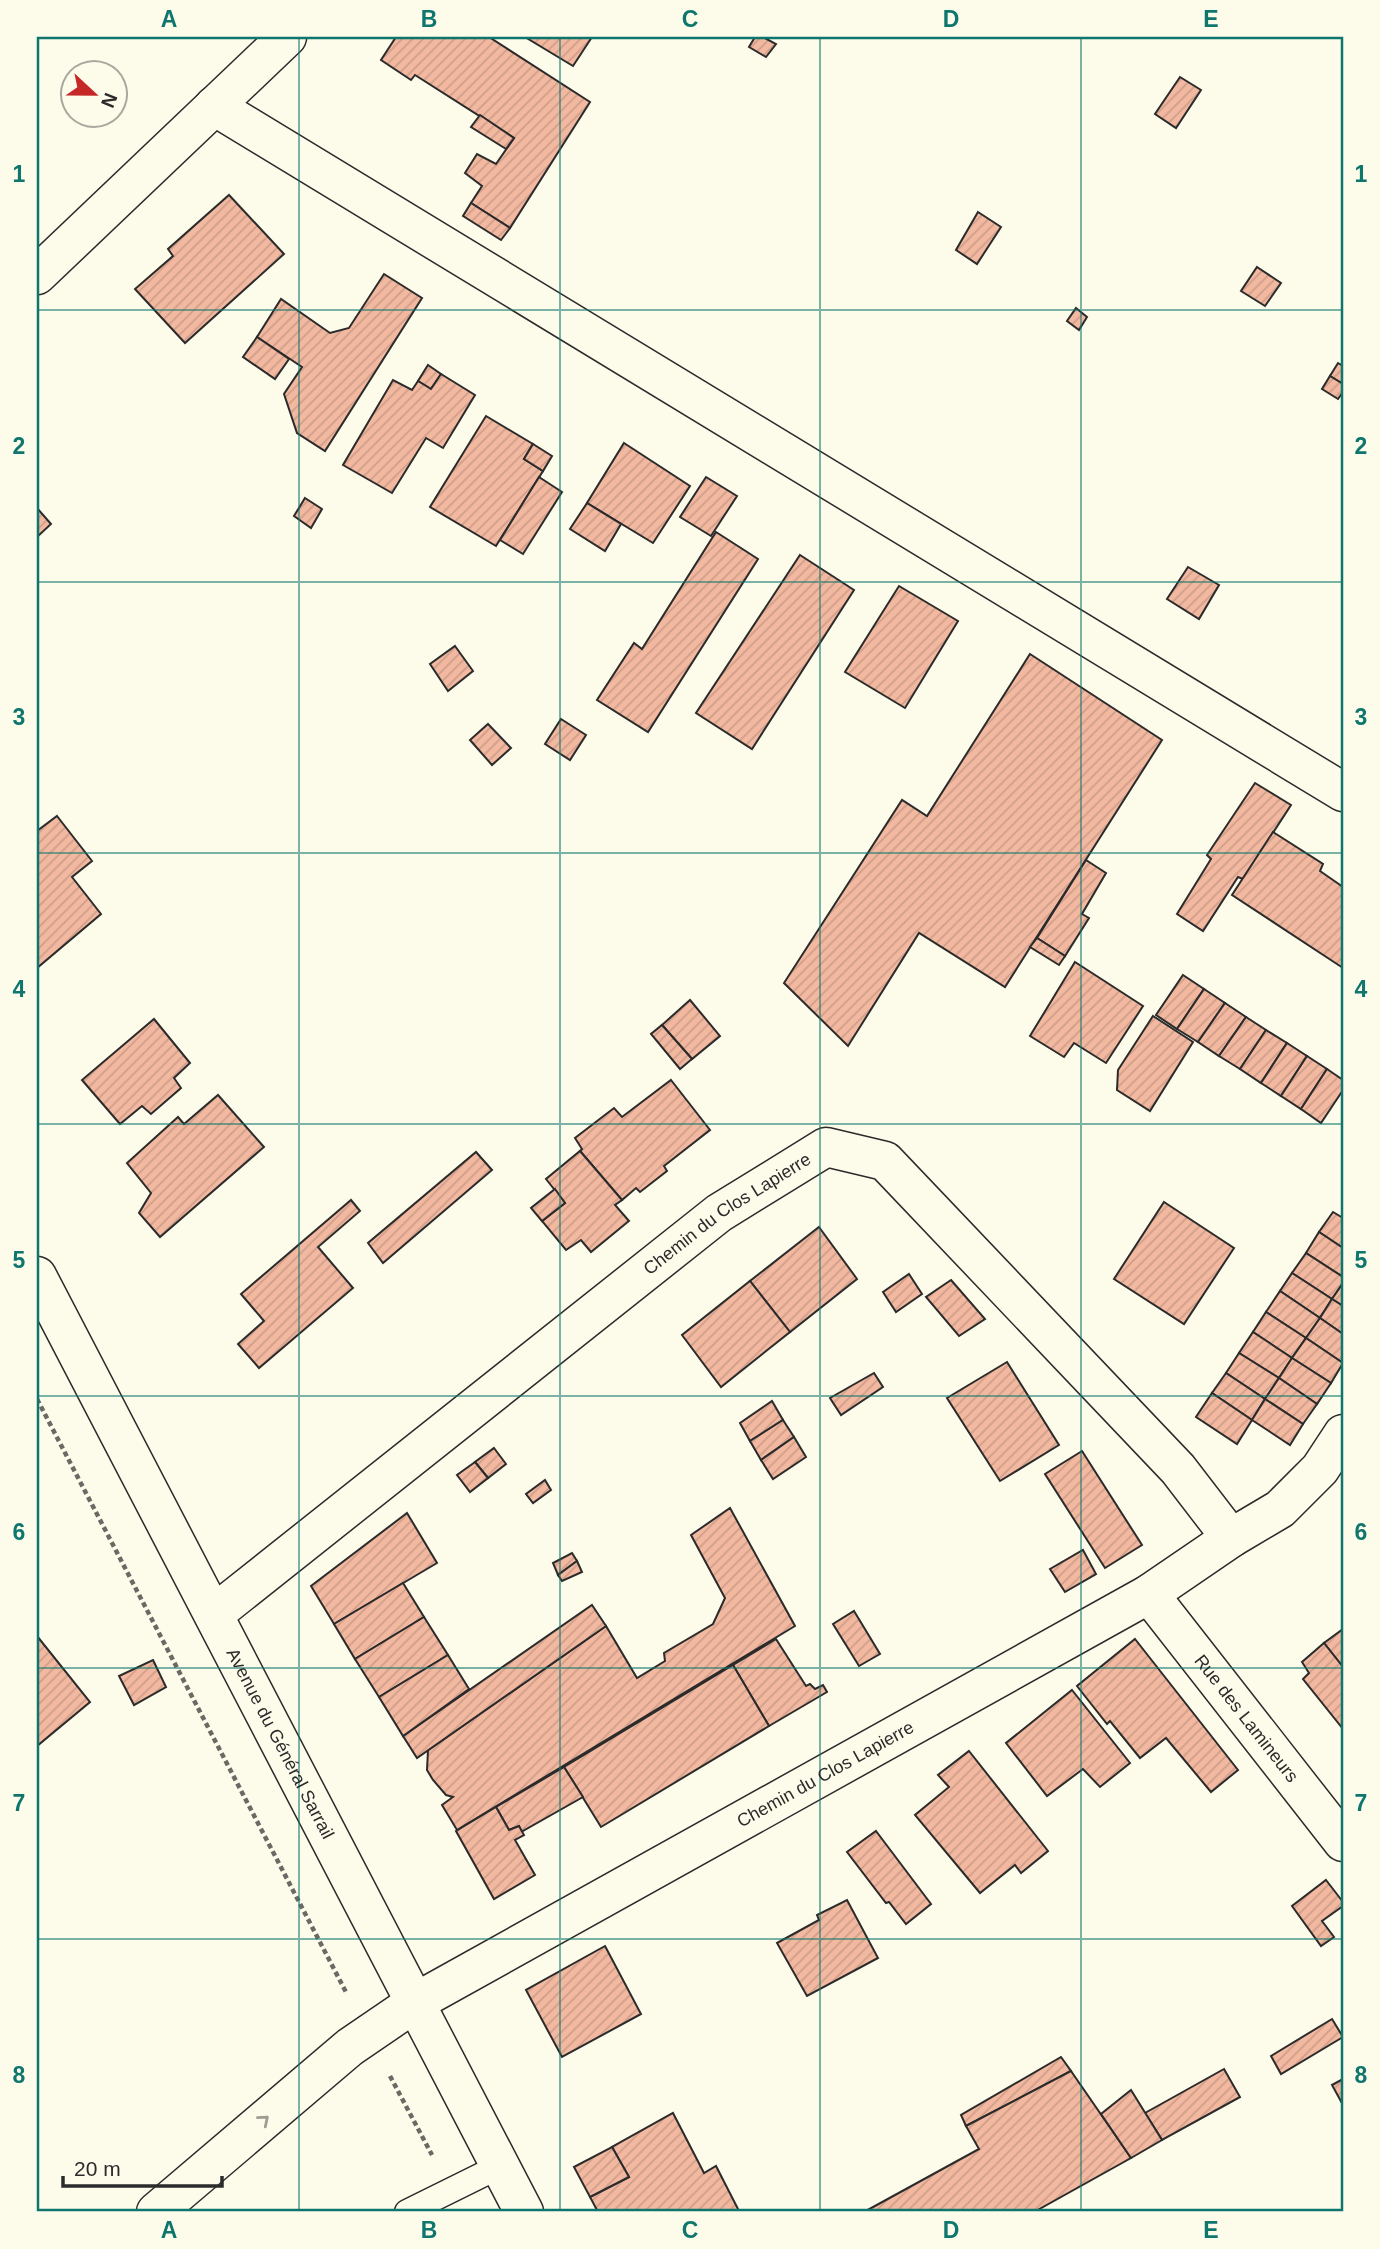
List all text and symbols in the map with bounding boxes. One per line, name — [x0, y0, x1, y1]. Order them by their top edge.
text: A — [161, 6, 177, 32]
text: B — [421, 6, 437, 32]
text: C — [682, 6, 698, 32]
text: D — [943, 6, 959, 32]
text: E — [1203, 6, 1219, 32]
north arrow — [60, 60, 130, 130]
text: N — [97, 90, 122, 110]
text: 1 — [13, 161, 26, 187]
text: 1 — [1355, 161, 1368, 187]
text: 2 — [13, 433, 25, 459]
text: 2 — [1355, 433, 1367, 459]
text: 3 — [13, 704, 25, 730]
text: 3 — [1355, 704, 1367, 730]
text: 4 — [13, 976, 26, 1002]
text: 4 — [1355, 976, 1368, 1002]
street label: Chemin du Clos Lapierre — [640, 1149, 814, 1279]
text: 5 — [13, 1247, 26, 1273]
text: 5 — [1355, 1247, 1368, 1273]
text: 6 — [13, 1519, 25, 1545]
text: 6 — [1355, 1519, 1367, 1545]
street label: Avenue du Général Sarrail — [222, 1645, 338, 1842]
street label: Rue des Lamineurs — [1190, 1651, 1302, 1786]
street label: Chemin du Clos Lapierre — [733, 1717, 917, 1831]
text: 7 — [13, 1790, 25, 1816]
text: 7 — [1355, 1790, 1367, 1816]
text: 8 — [13, 2062, 26, 2088]
text: 8 — [1355, 2062, 1368, 2088]
one-way arrow — [256, 2116, 268, 2129]
scale bar — [63, 2144, 222, 2188]
text: 20 m — [74, 2157, 121, 2180]
text: A — [161, 2217, 177, 2243]
text: B — [421, 2217, 437, 2243]
text: C — [682, 2217, 698, 2243]
text: D — [943, 2217, 959, 2243]
text: E — [1203, 2217, 1219, 2243]

